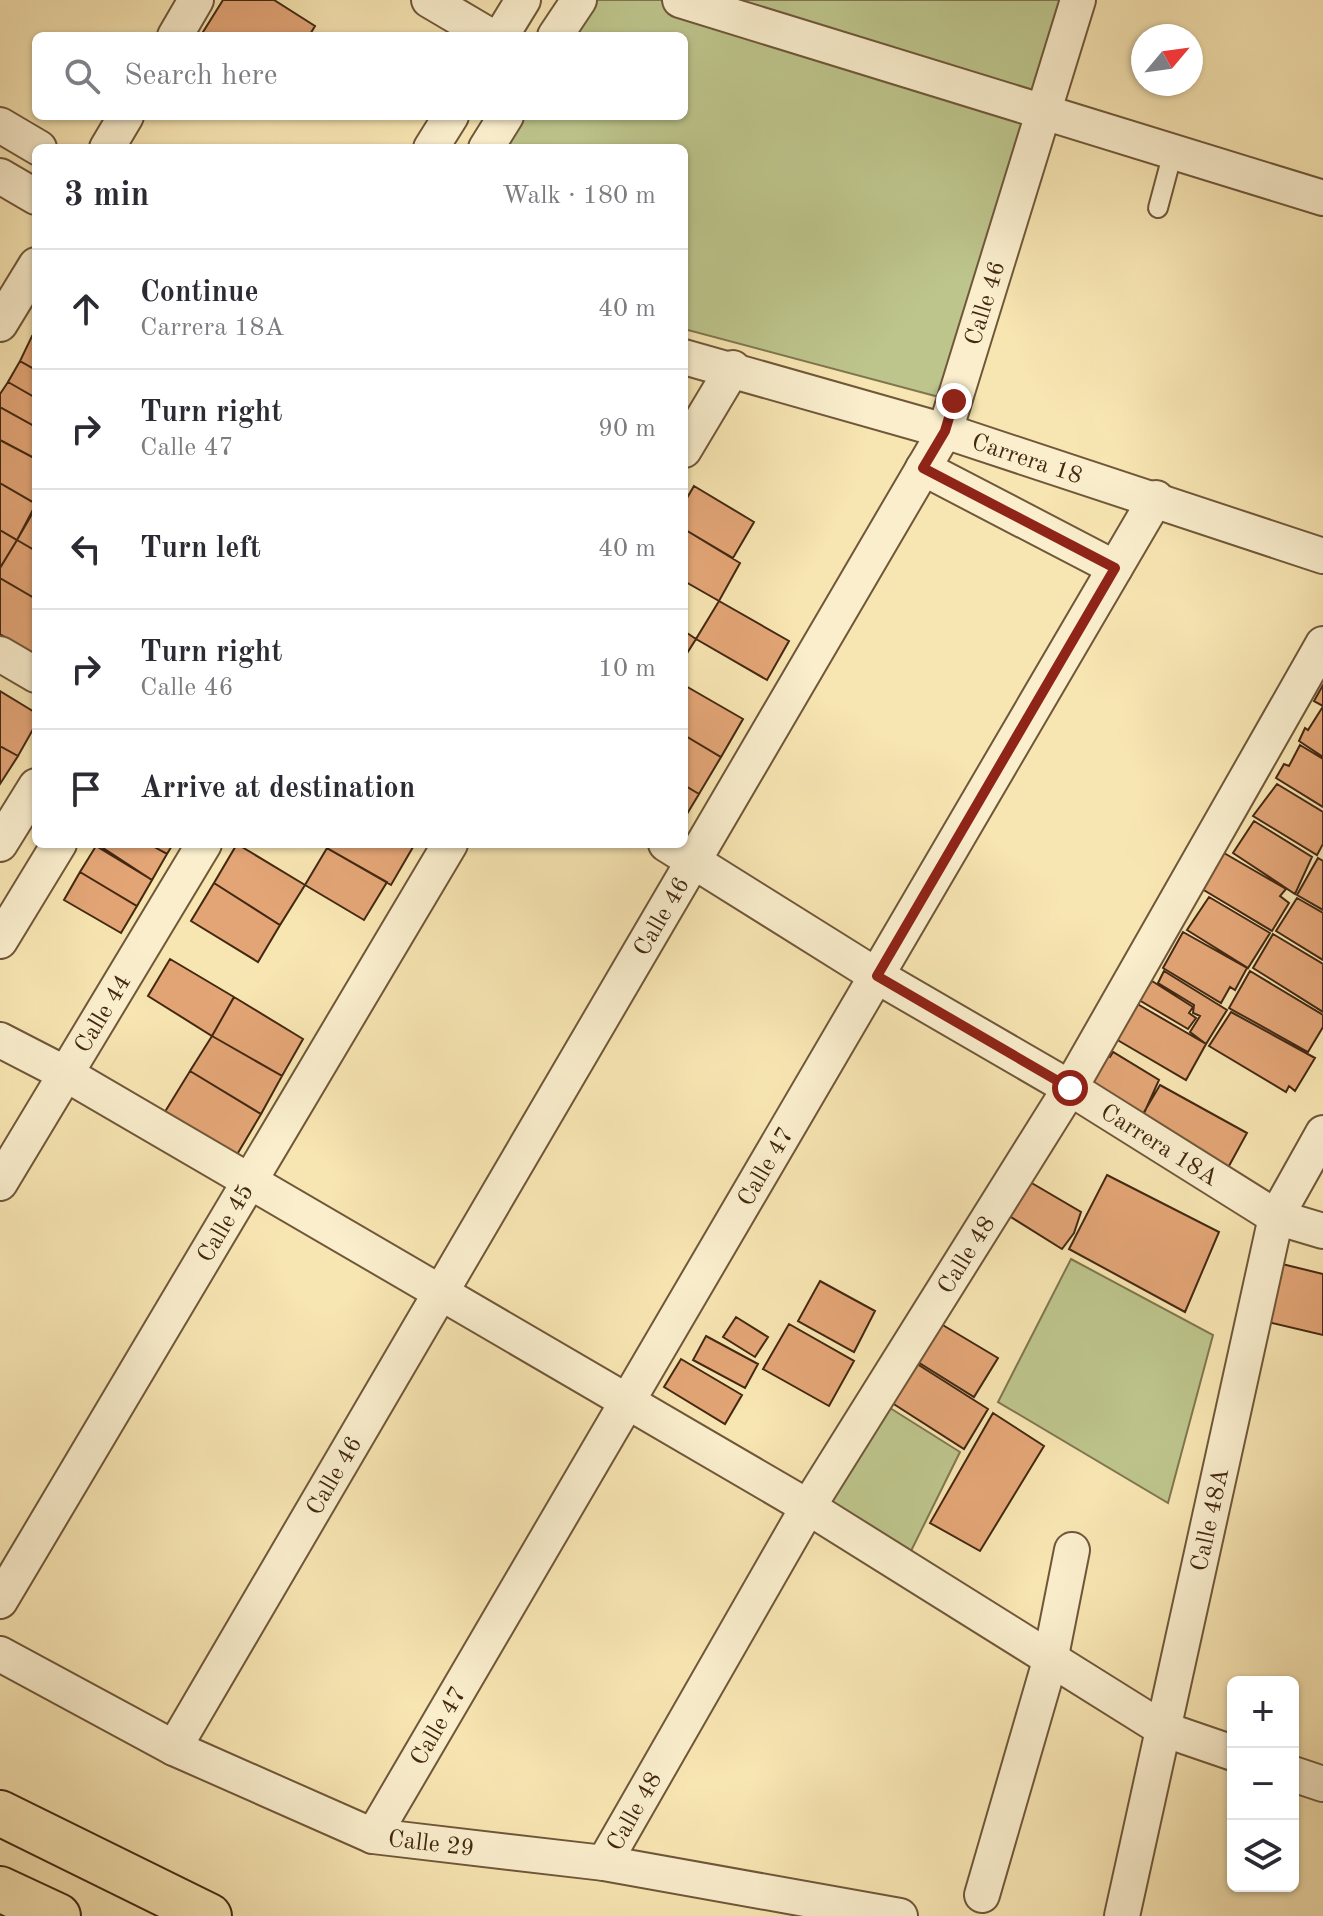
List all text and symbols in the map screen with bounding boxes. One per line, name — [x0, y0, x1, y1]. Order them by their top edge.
north arrow — [1131, 24, 1203, 96]
search box — [32, 32, 688, 120]
icon: search — [60, 54, 104, 98]
text: Search here — [124, 61, 278, 91]
text: 3 min — [64, 179, 149, 213]
text: Walk · 180 m — [502, 183, 656, 209]
street label: Calle 46 — [962, 259, 1011, 349]
text: Continue — [140, 278, 259, 308]
icon: ahead — [64, 287, 108, 331]
text: 40 m — [598, 296, 656, 322]
text: Carrera 18A — [140, 315, 284, 341]
route end — [936, 383, 972, 419]
text: Turn right — [140, 398, 282, 428]
icon: right — [64, 407, 108, 451]
text: 90 m — [598, 416, 656, 442]
street label: Carrera 18 — [968, 431, 1085, 490]
text: Calle 47 — [140, 435, 234, 461]
icon: left — [64, 527, 108, 571]
text: Turn left — [140, 534, 261, 564]
text: 40 m — [598, 536, 656, 562]
text: Turn right — [140, 638, 282, 668]
icon: right — [64, 647, 108, 691]
text: 10 m — [598, 656, 656, 682]
text: Calle 46 — [140, 675, 234, 701]
icon: arrive — [64, 767, 108, 811]
text: Arrive at destination — [140, 774, 415, 804]
street label: Calle 46 — [631, 874, 695, 960]
street label: Calle 44 — [71, 971, 136, 1058]
route start — [1052, 1070, 1088, 1106]
street label: Carrera 18A — [1096, 1100, 1222, 1191]
street label: Calle 47 — [734, 1124, 799, 1211]
street label: Calle 45 — [194, 1180, 259, 1267]
street label: Calle 48 — [934, 1213, 1001, 1299]
street label: Calle 46 — [303, 1433, 368, 1520]
street label: Calle 48A — [1188, 1466, 1234, 1574]
map controls — [1227, 1676, 1299, 1892]
button: + — [1227, 1676, 1299, 1748]
street label: Calle 47 — [407, 1683, 472, 1770]
button: − — [1227, 1748, 1299, 1820]
street label: Calle 48 — [604, 1768, 667, 1855]
button: layers — [1227, 1820, 1299, 1892]
street label: Calle 29 — [387, 1828, 475, 1862]

